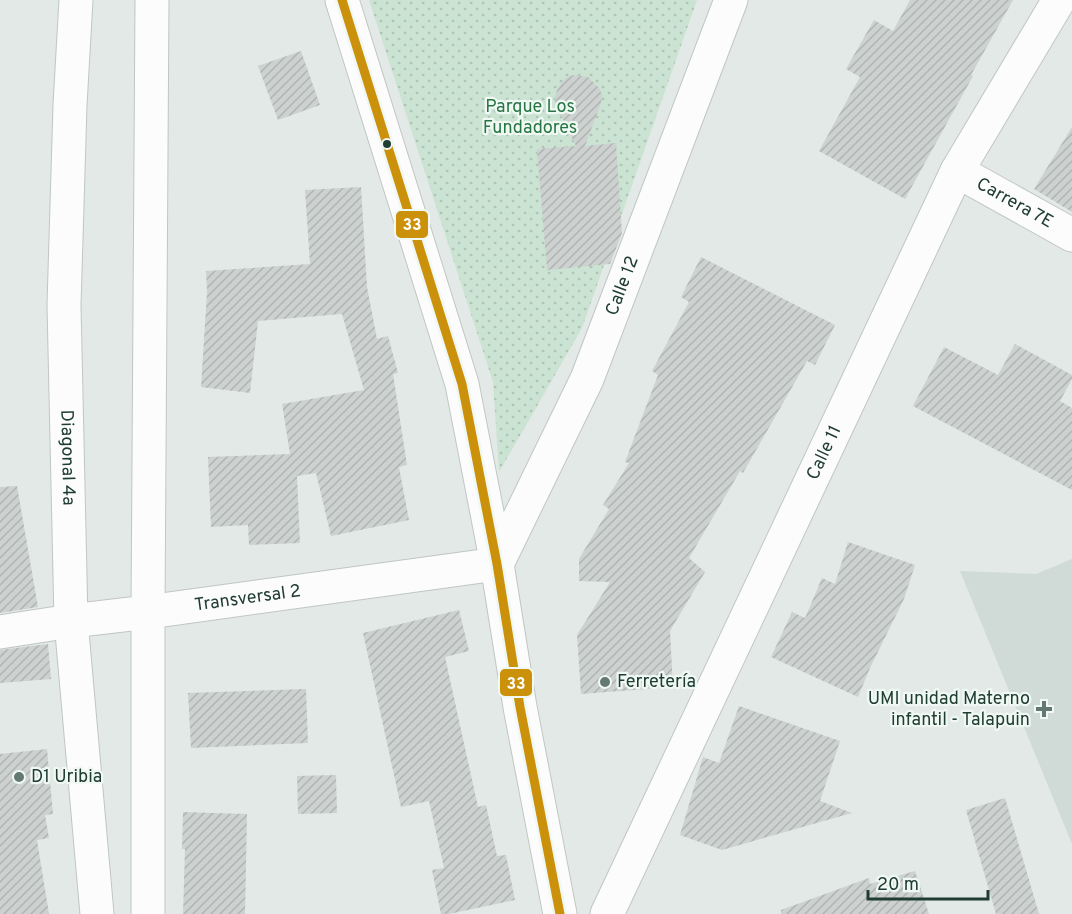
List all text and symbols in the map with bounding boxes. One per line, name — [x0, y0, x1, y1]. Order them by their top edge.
park label: Parque Los Fundadores — [483, 96, 577, 140]
unlabelled marker — [381, 138, 393, 150]
street label: Carrera 7E — [972, 173, 1057, 234]
line badge: 33 — [395, 210, 429, 239]
text: 33 — [402, 216, 422, 236]
street label: Calle 12 — [601, 253, 644, 319]
street label: Diagonal 4a — [55, 409, 80, 506]
street label: Calle 11 — [802, 422, 847, 484]
street label: Transversal 2 — [193, 580, 302, 617]
line badge: 33 — [499, 668, 533, 697]
place label: Ferretería — [617, 671, 696, 694]
text: 33 — [506, 675, 526, 695]
marker: Ferretería — [598, 675, 612, 689]
place label: UMI unidad Materno infantil - Talapuin — [868, 688, 1030, 732]
marker: UMI unidad Materno infantil - Talapuin — [1035, 700, 1053, 718]
place label: D1 Uribia — [31, 766, 102, 789]
marker: D1 Uribia — [12, 770, 26, 784]
scale bar — [868, 863, 988, 901]
text: 20 m — [877, 874, 919, 897]

